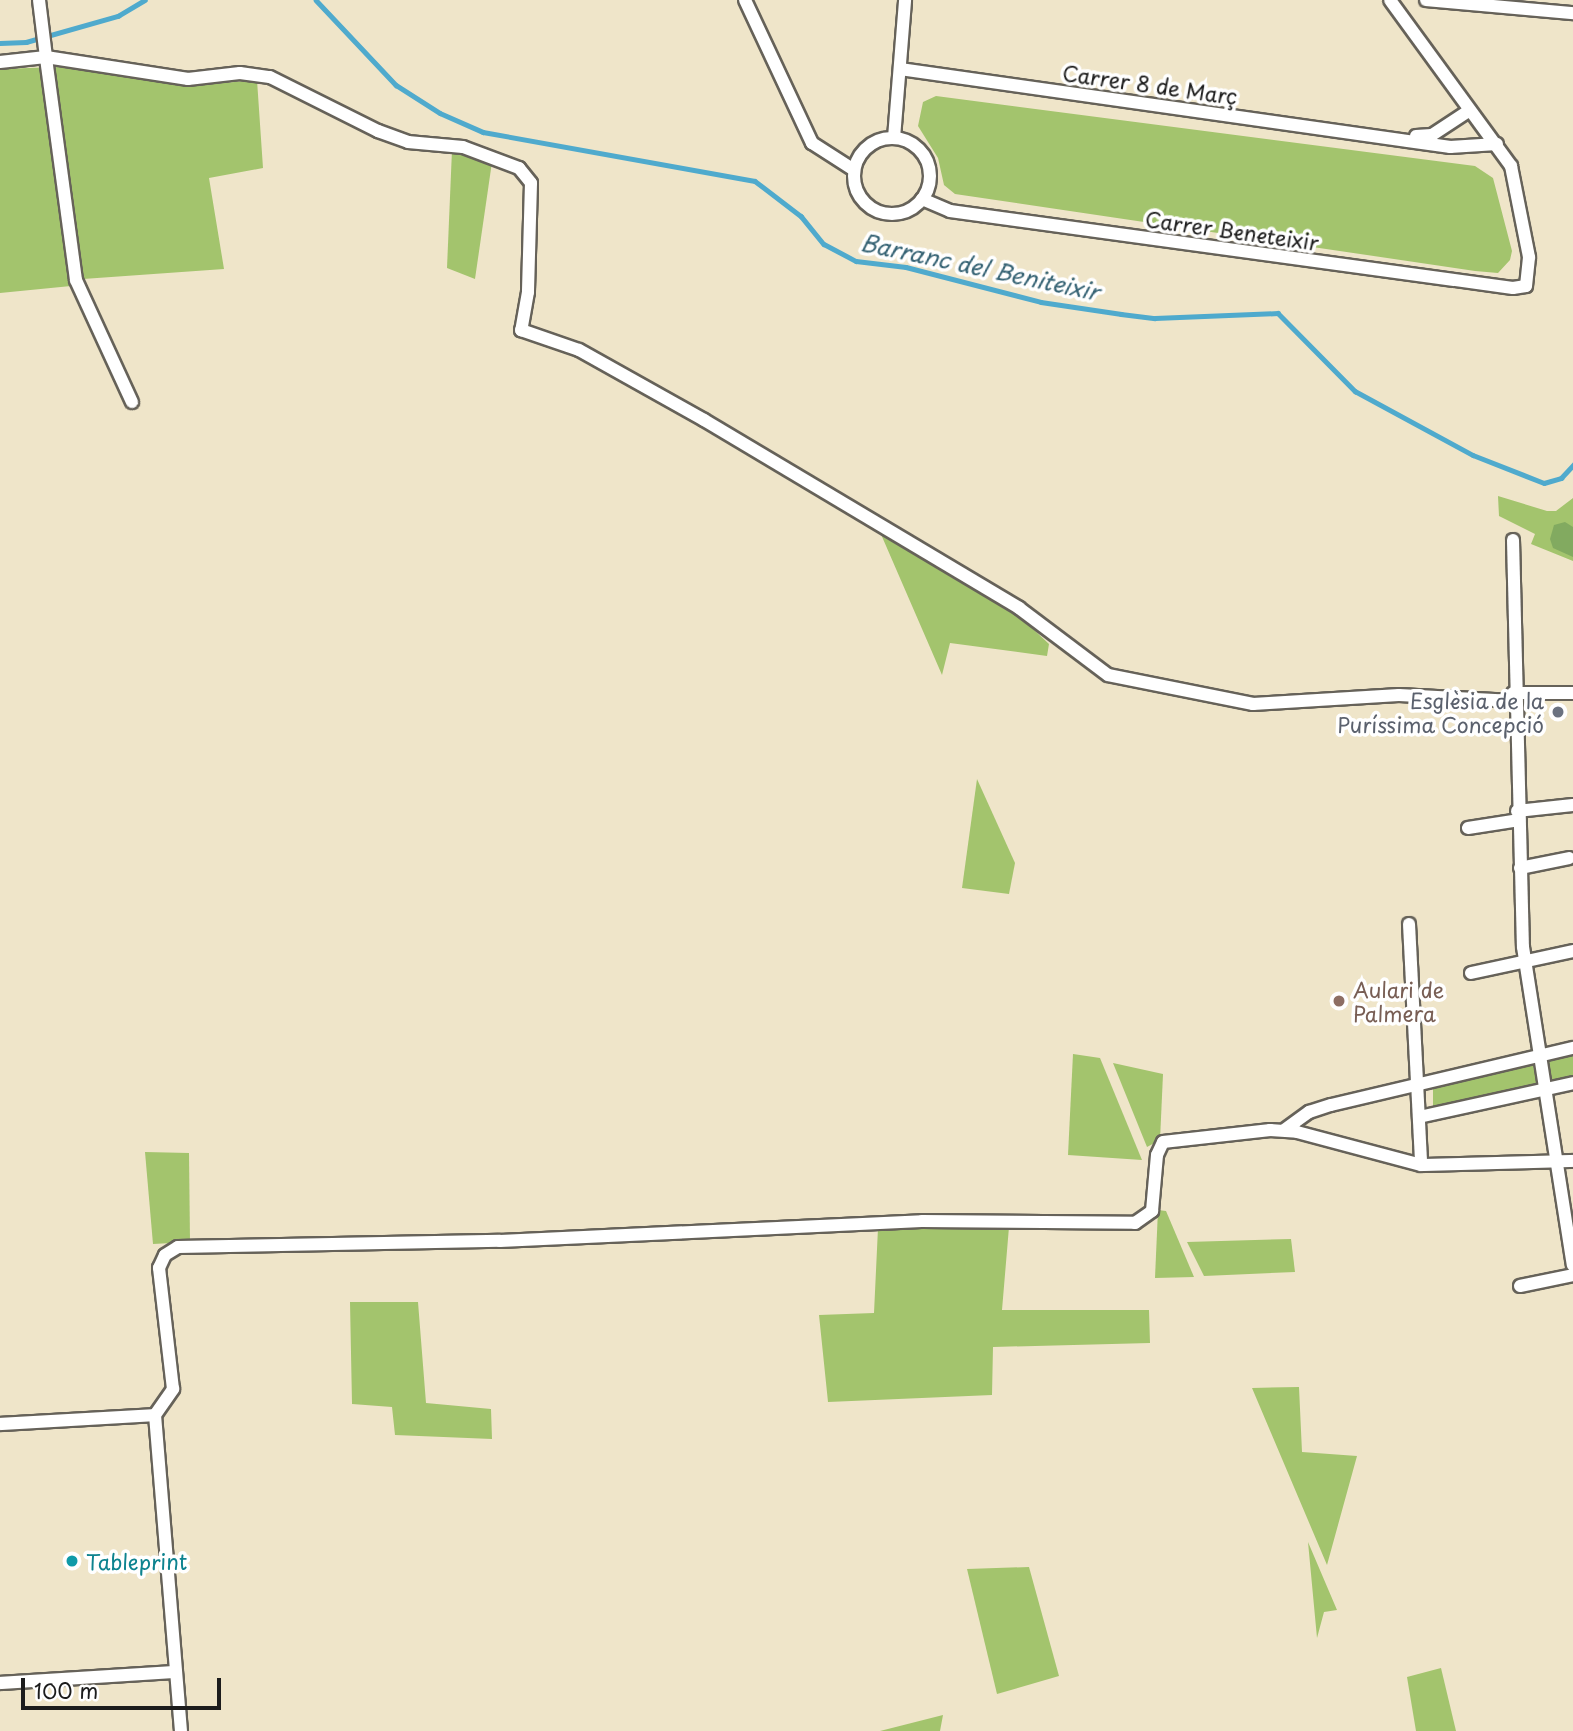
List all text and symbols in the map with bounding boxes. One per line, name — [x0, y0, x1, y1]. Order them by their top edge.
street label: Carrer 8 de Març — [1060, 59, 1240, 109]
street label: Carrer Beneteixir — [1142, 205, 1322, 255]
water label: Barranc del Beniteixir — [859, 228, 1101, 306]
place label: Esglèsia de la Puríssima Concepció — [1337, 687, 1544, 737]
marker: Esglèsia de la Puríssima Concepció — [1550, 704, 1566, 720]
place label: Aulari de Palmera — [1353, 976, 1445, 1026]
marker: Aulari de Palmera — [1331, 993, 1347, 1009]
place label: Tableprint — [86, 1548, 187, 1574]
marker: Tableprint — [64, 1553, 80, 1569]
scale bar — [24, 1664, 224, 1708]
text: 100 m — [34, 1674, 98, 1706]

